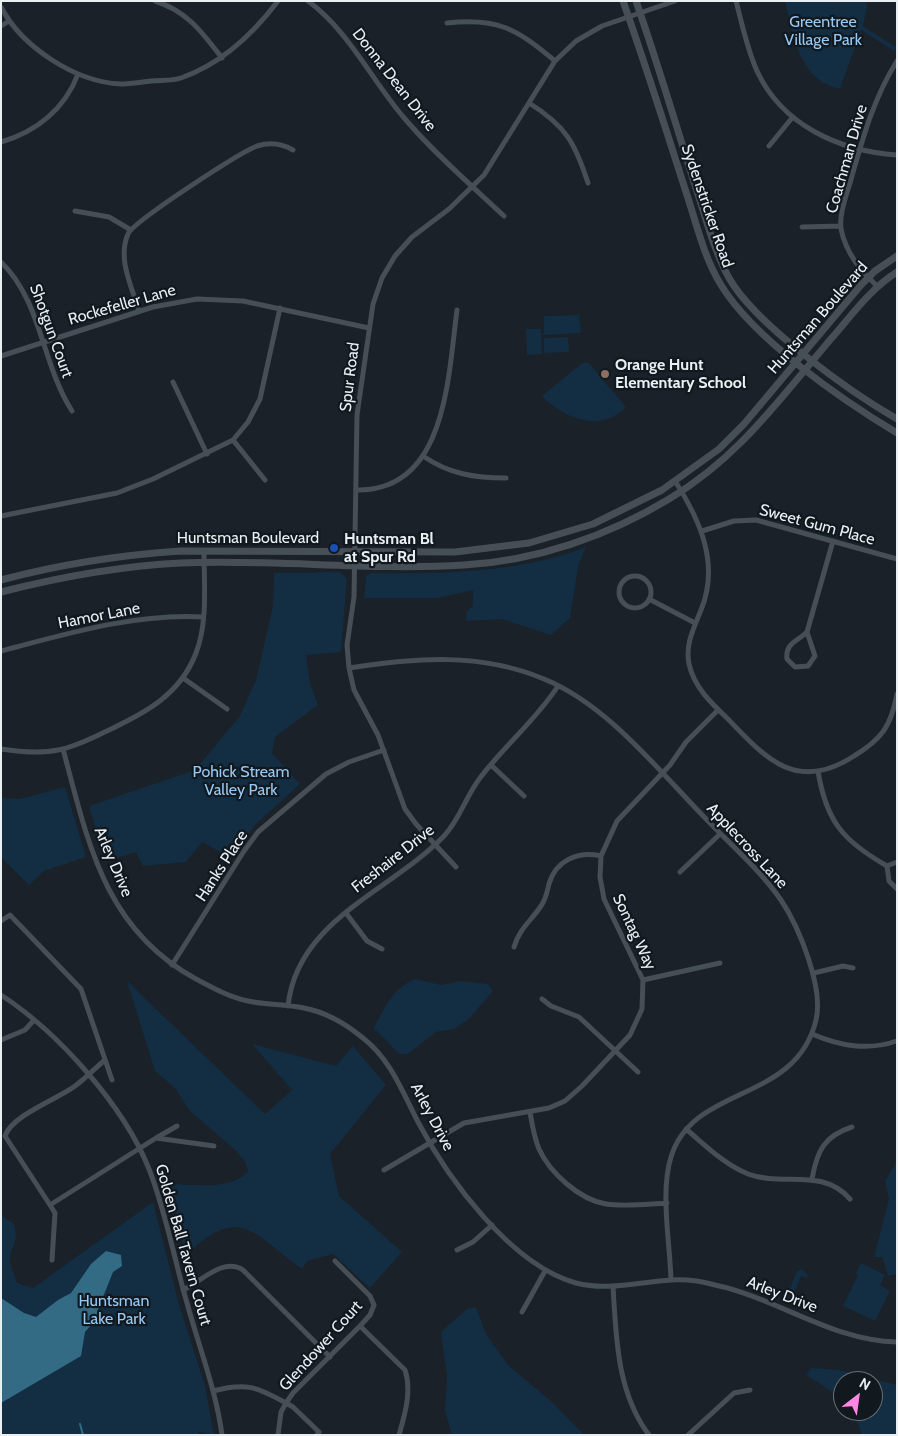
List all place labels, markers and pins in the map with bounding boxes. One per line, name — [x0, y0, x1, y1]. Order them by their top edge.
place label: Orange Hunt Elementary School — [615, 355, 746, 393]
marker: Orange Hunt Elementary School — [599, 368, 611, 380]
place label: Huntsman Bl at Spur Rd — [344, 529, 434, 567]
marker: Huntsman Bl at Spur Rd — [328, 542, 340, 554]

